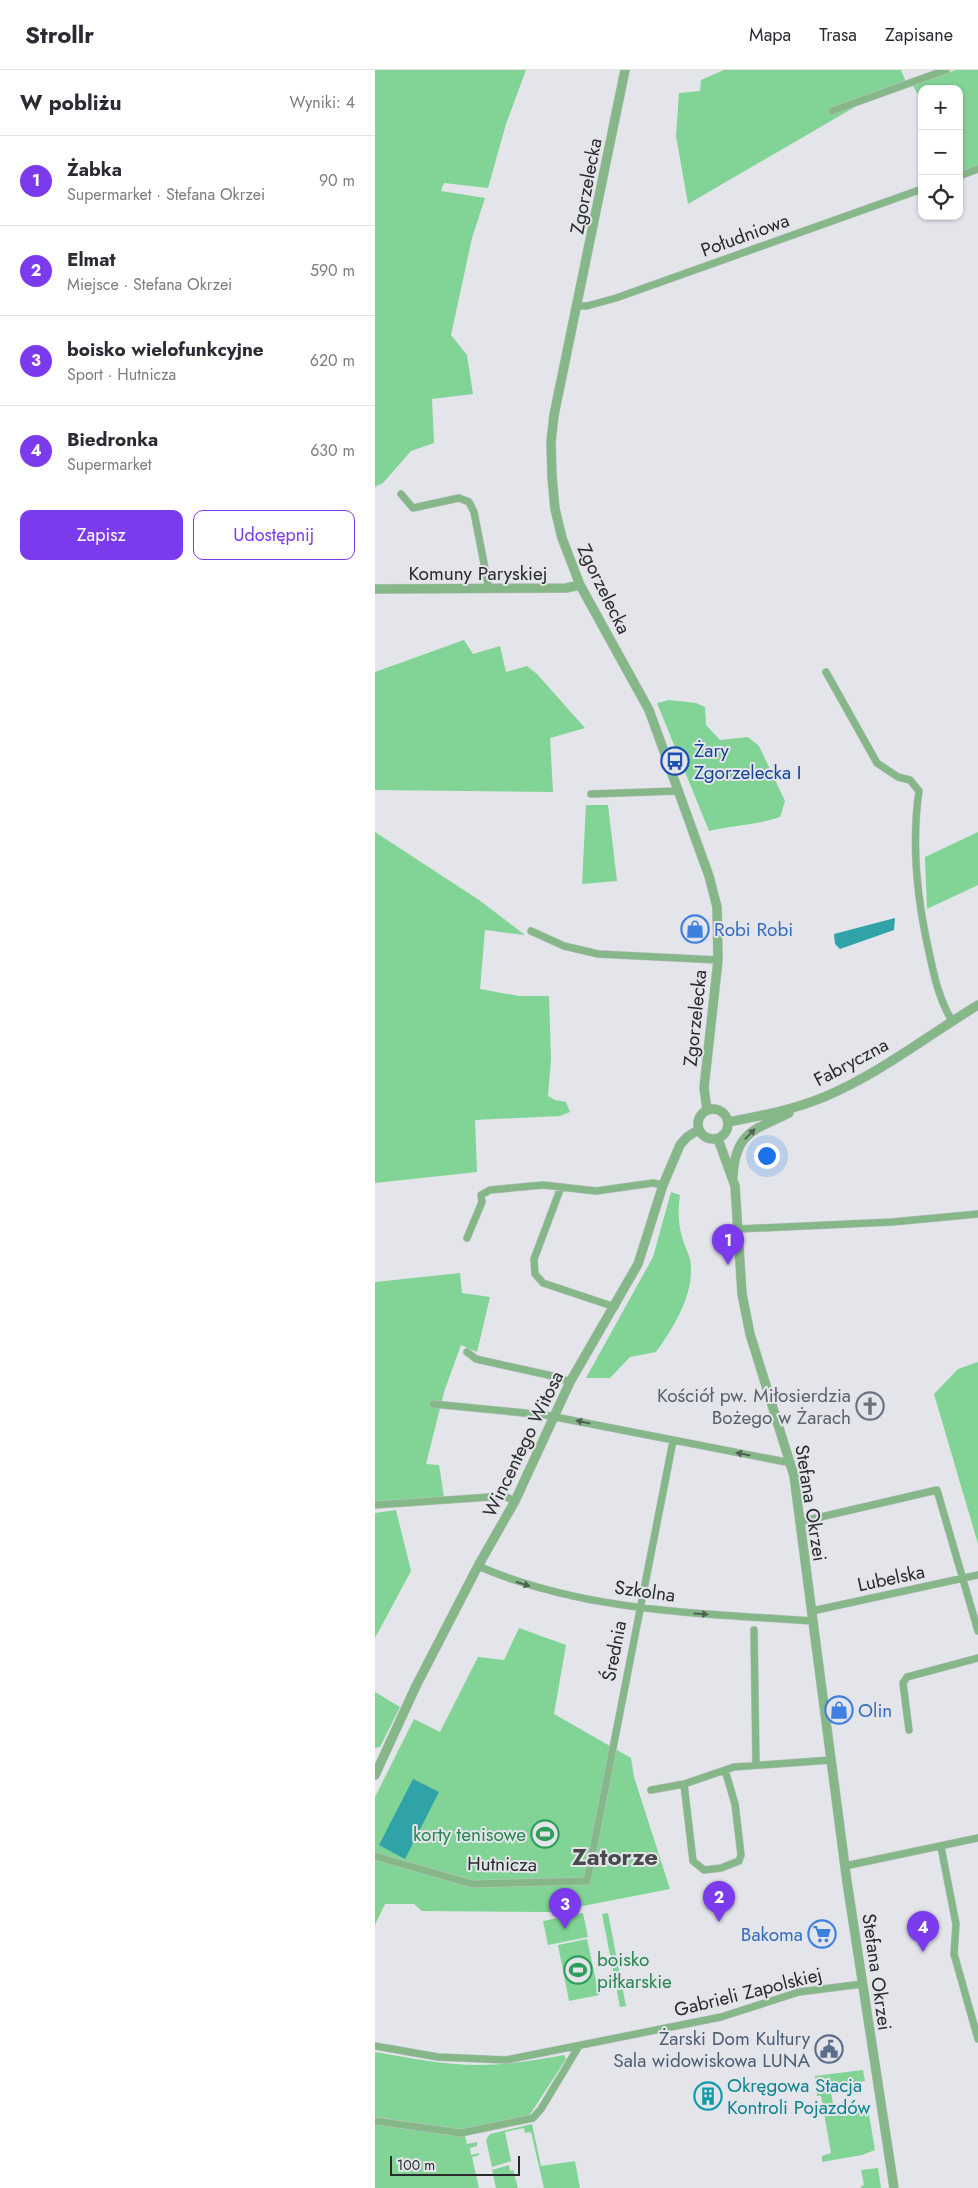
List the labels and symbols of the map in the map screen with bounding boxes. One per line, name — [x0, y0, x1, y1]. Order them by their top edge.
street label: Zgorzelecka — [563, 136, 609, 236]
street label: Południowa — [697, 207, 793, 263]
street label: Zgorzelecka — [571, 539, 637, 639]
street label: Komuny Paryskiej — [408, 560, 548, 587]
place label: Żary Zgorzelecka I — [694, 737, 801, 786]
bus stop icon: Żary Zgorzelecka I — [660, 746, 690, 776]
shop icon: Robi Robi — [680, 914, 710, 944]
place label: Robi Robi — [714, 916, 793, 943]
street label: Zgorzelecka — [677, 968, 713, 1068]
street label: Fabryczna — [809, 1031, 893, 1093]
one-way arrow — [744, 1129, 756, 1141]
your location — [754, 1143, 780, 1169]
pin: 1 — [712, 1224, 744, 1265]
street label: Wincentego Witosa — [476, 1366, 570, 1522]
place label: Kościół pw. Miłosierdzia Bożego w Żarach — [657, 1382, 851, 1431]
church icon: Kościół pw. Miłosierdzia Bożego w Żarach — [855, 1391, 885, 1421]
one-way arrow — [575, 1418, 591, 1426]
street label: Stefana Okrzei — [788, 1443, 834, 1563]
one-way arrow — [734, 1450, 750, 1458]
street label: Lubelska — [855, 1558, 927, 1598]
street label: Szkolna — [613, 1573, 677, 1609]
one-way arrow — [516, 1581, 531, 1589]
one-way arrow — [693, 1610, 709, 1618]
street label: Średnia — [595, 1618, 633, 1684]
shop icon: Olin — [824, 1695, 854, 1725]
place label: Olin — [858, 1697, 892, 1724]
sports icon: korty tenisowe — [530, 1819, 560, 1849]
place label: korty tenisowe — [413, 1821, 526, 1848]
district label: Zatorze — [572, 1839, 658, 1874]
street label: Hutnicza — [467, 1850, 537, 1878]
pin: 2 — [703, 1881, 735, 1922]
pin: 3 — [549, 1888, 581, 1929]
pin: 4 — [907, 1911, 939, 1952]
street label: Stefana Okrzei — [855, 1912, 899, 2032]
supermarket icon: Bakoma — [807, 1919, 837, 1949]
place label: Bakoma — [741, 1921, 803, 1948]
place label: boisko piłkarskie — [597, 1946, 672, 1995]
sports icon: boisko piłkarskie — [563, 1955, 593, 1985]
street label: Gabrieli Zapolskiej — [671, 1961, 825, 2023]
place label: Żarski Dom Kultury Sala widowiskowa LUNA — [613, 2025, 811, 2074]
public building icon: Żarski Dom Kultury Sala widowiskowa LUNA — [814, 2034, 844, 2064]
place label: Okręgowa Stacja Kontroli Pojazdów — [727, 2072, 870, 2121]
building icon: Okręgowa Stacja Kontroli Pojazdów — [693, 2081, 723, 2111]
scale bar — [390, 2153, 520, 2176]

